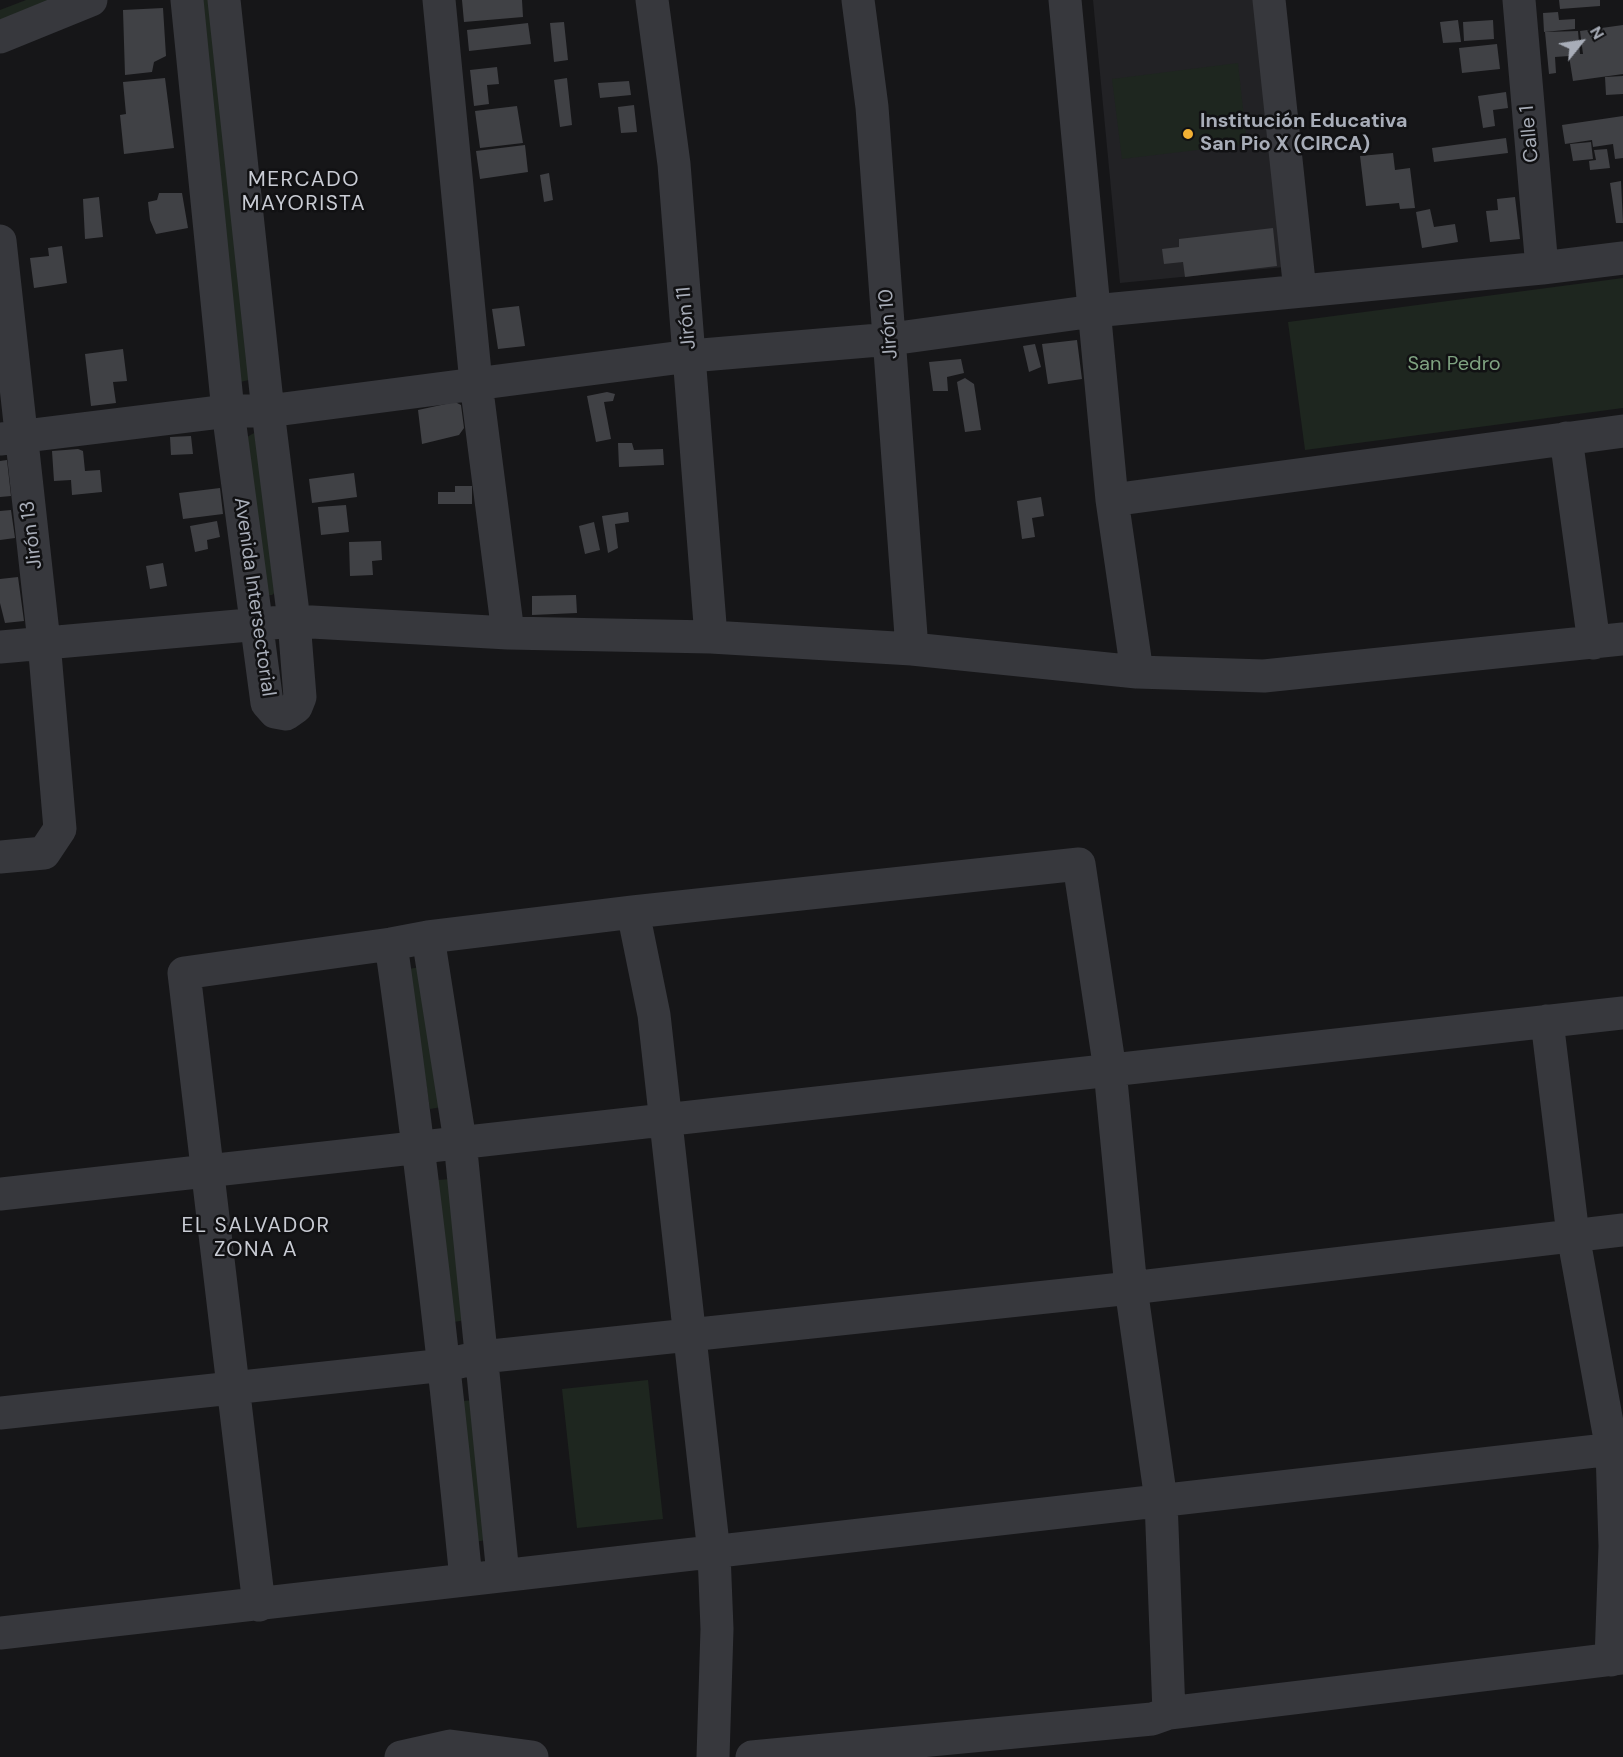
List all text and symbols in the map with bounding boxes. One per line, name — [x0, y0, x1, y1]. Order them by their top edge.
north arrow — [1551, 12, 1611, 72]
text: N — [1585, 22, 1609, 43]
street label: Calle 1 — [1516, 105, 1544, 163]
place label: Institución Educativa San Pio X (CIRCA) — [1200, 110, 1407, 157]
marker: Institución Educativa San Pio X (CIRCA) — [1181, 127, 1195, 141]
district label: MERCADO MAYORISTA — [242, 167, 366, 217]
street label: Jirón 11 — [672, 286, 702, 350]
street label: Jirón 10 — [875, 288, 903, 360]
park label: San Pedro — [1407, 353, 1501, 377]
street label: Avenida Intersectorial — [228, 496, 280, 698]
street label: Jirón 13 — [16, 500, 48, 570]
district label: EL SALVADOR ZONA A — [182, 1213, 330, 1263]

